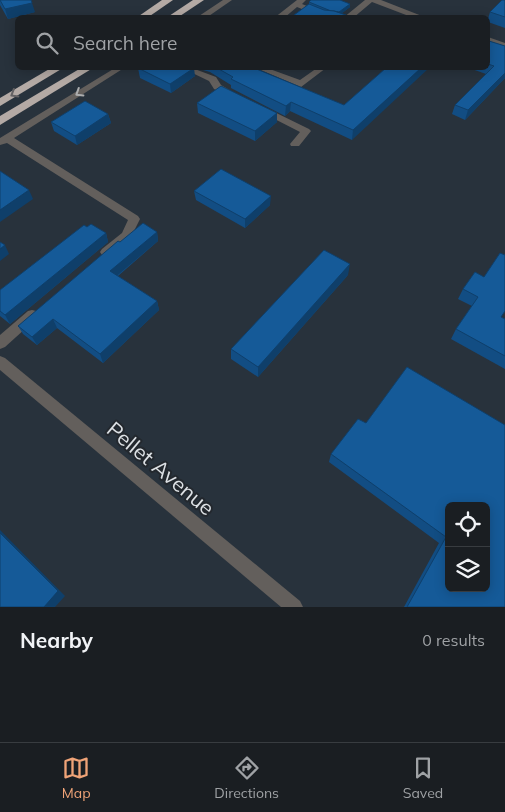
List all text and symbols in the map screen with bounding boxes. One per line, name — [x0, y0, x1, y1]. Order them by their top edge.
search box — [15, 15, 490, 70]
icon: search — [33, 29, 61, 57]
text: Search here — [73, 31, 177, 55]
one-way arrow — [75, 87, 84, 97]
one-way arrow — [10, 88, 19, 98]
street label: Pellet Avenue — [102, 416, 220, 520]
map controls — [445, 502, 490, 592]
button: locate — [445, 502, 490, 547]
button: layers — [445, 547, 490, 592]
text: Nearby — [20, 627, 93, 653]
text: 0 results — [422, 630, 485, 650]
tab: Map — [62, 754, 91, 802]
tab: Directions — [214, 754, 279, 802]
tab: Saved — [403, 754, 443, 802]

